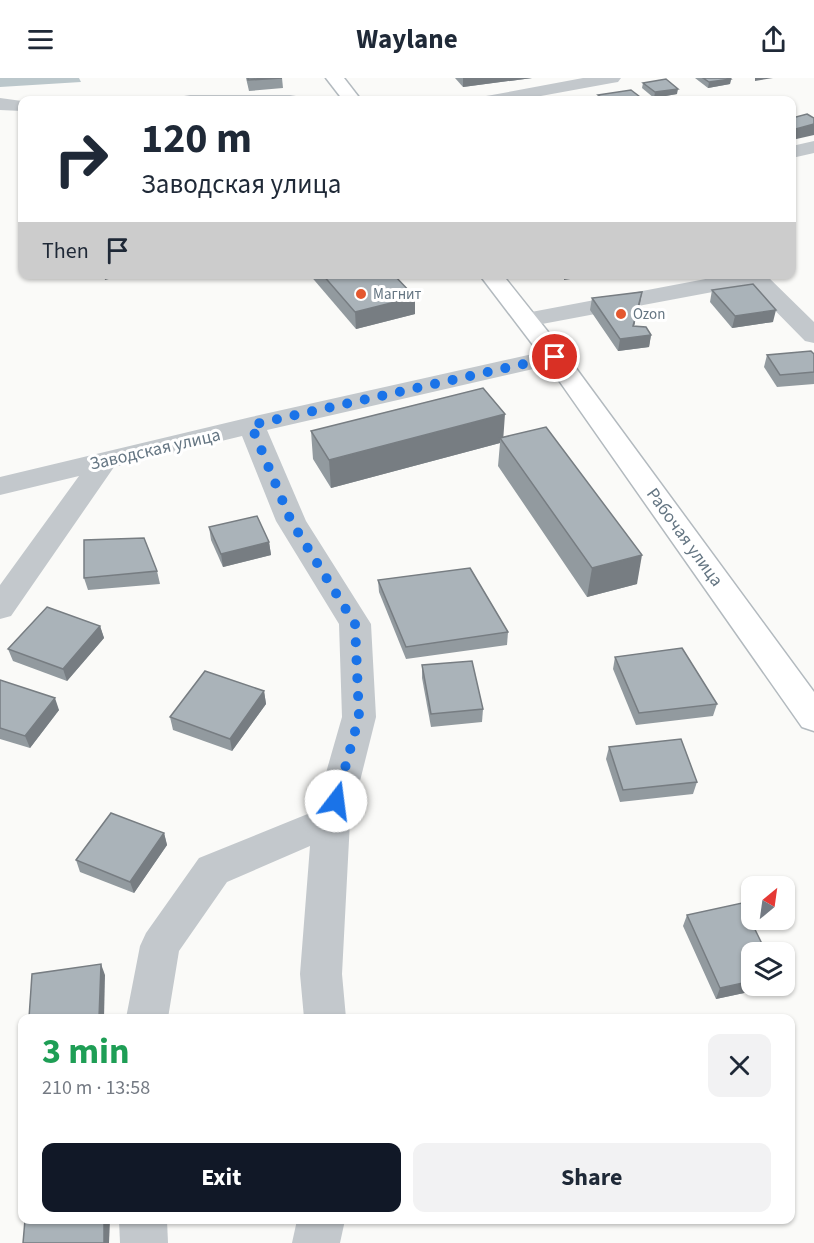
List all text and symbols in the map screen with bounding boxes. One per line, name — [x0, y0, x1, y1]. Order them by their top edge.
text: Waylane — [356, 20, 458, 59]
icon: menu — [24, 23, 57, 56]
icon: share — [757, 23, 790, 56]
text: 120 m — [141, 109, 252, 169]
icon: right — [42, 120, 120, 198]
text: Заводская улица — [141, 165, 341, 204]
icon: arrive — [101, 234, 134, 267]
text: Then — [42, 235, 89, 267]
place label: Магнит — [373, 284, 422, 305]
marker: Магнит — [354, 287, 368, 301]
place label: Ozon — [633, 304, 665, 325]
marker: Ozon — [614, 307, 628, 321]
pin — [529, 331, 580, 382]
icon: arrive — [538, 340, 571, 373]
street label: Заводская улица — [87, 422, 223, 477]
street label: Рабочая улица — [640, 483, 729, 592]
position arrow — [304, 769, 368, 833]
north arrow — [741, 876, 795, 930]
map controls — [741, 876, 795, 996]
button: layers — [741, 942, 795, 996]
text: 3 min — [42, 1026, 130, 1077]
button: close — [708, 1034, 771, 1097]
text: 210 m · 13:58 — [42, 1074, 150, 1102]
button: Exit — [42, 1143, 401, 1212]
button: Share — [413, 1143, 771, 1212]

